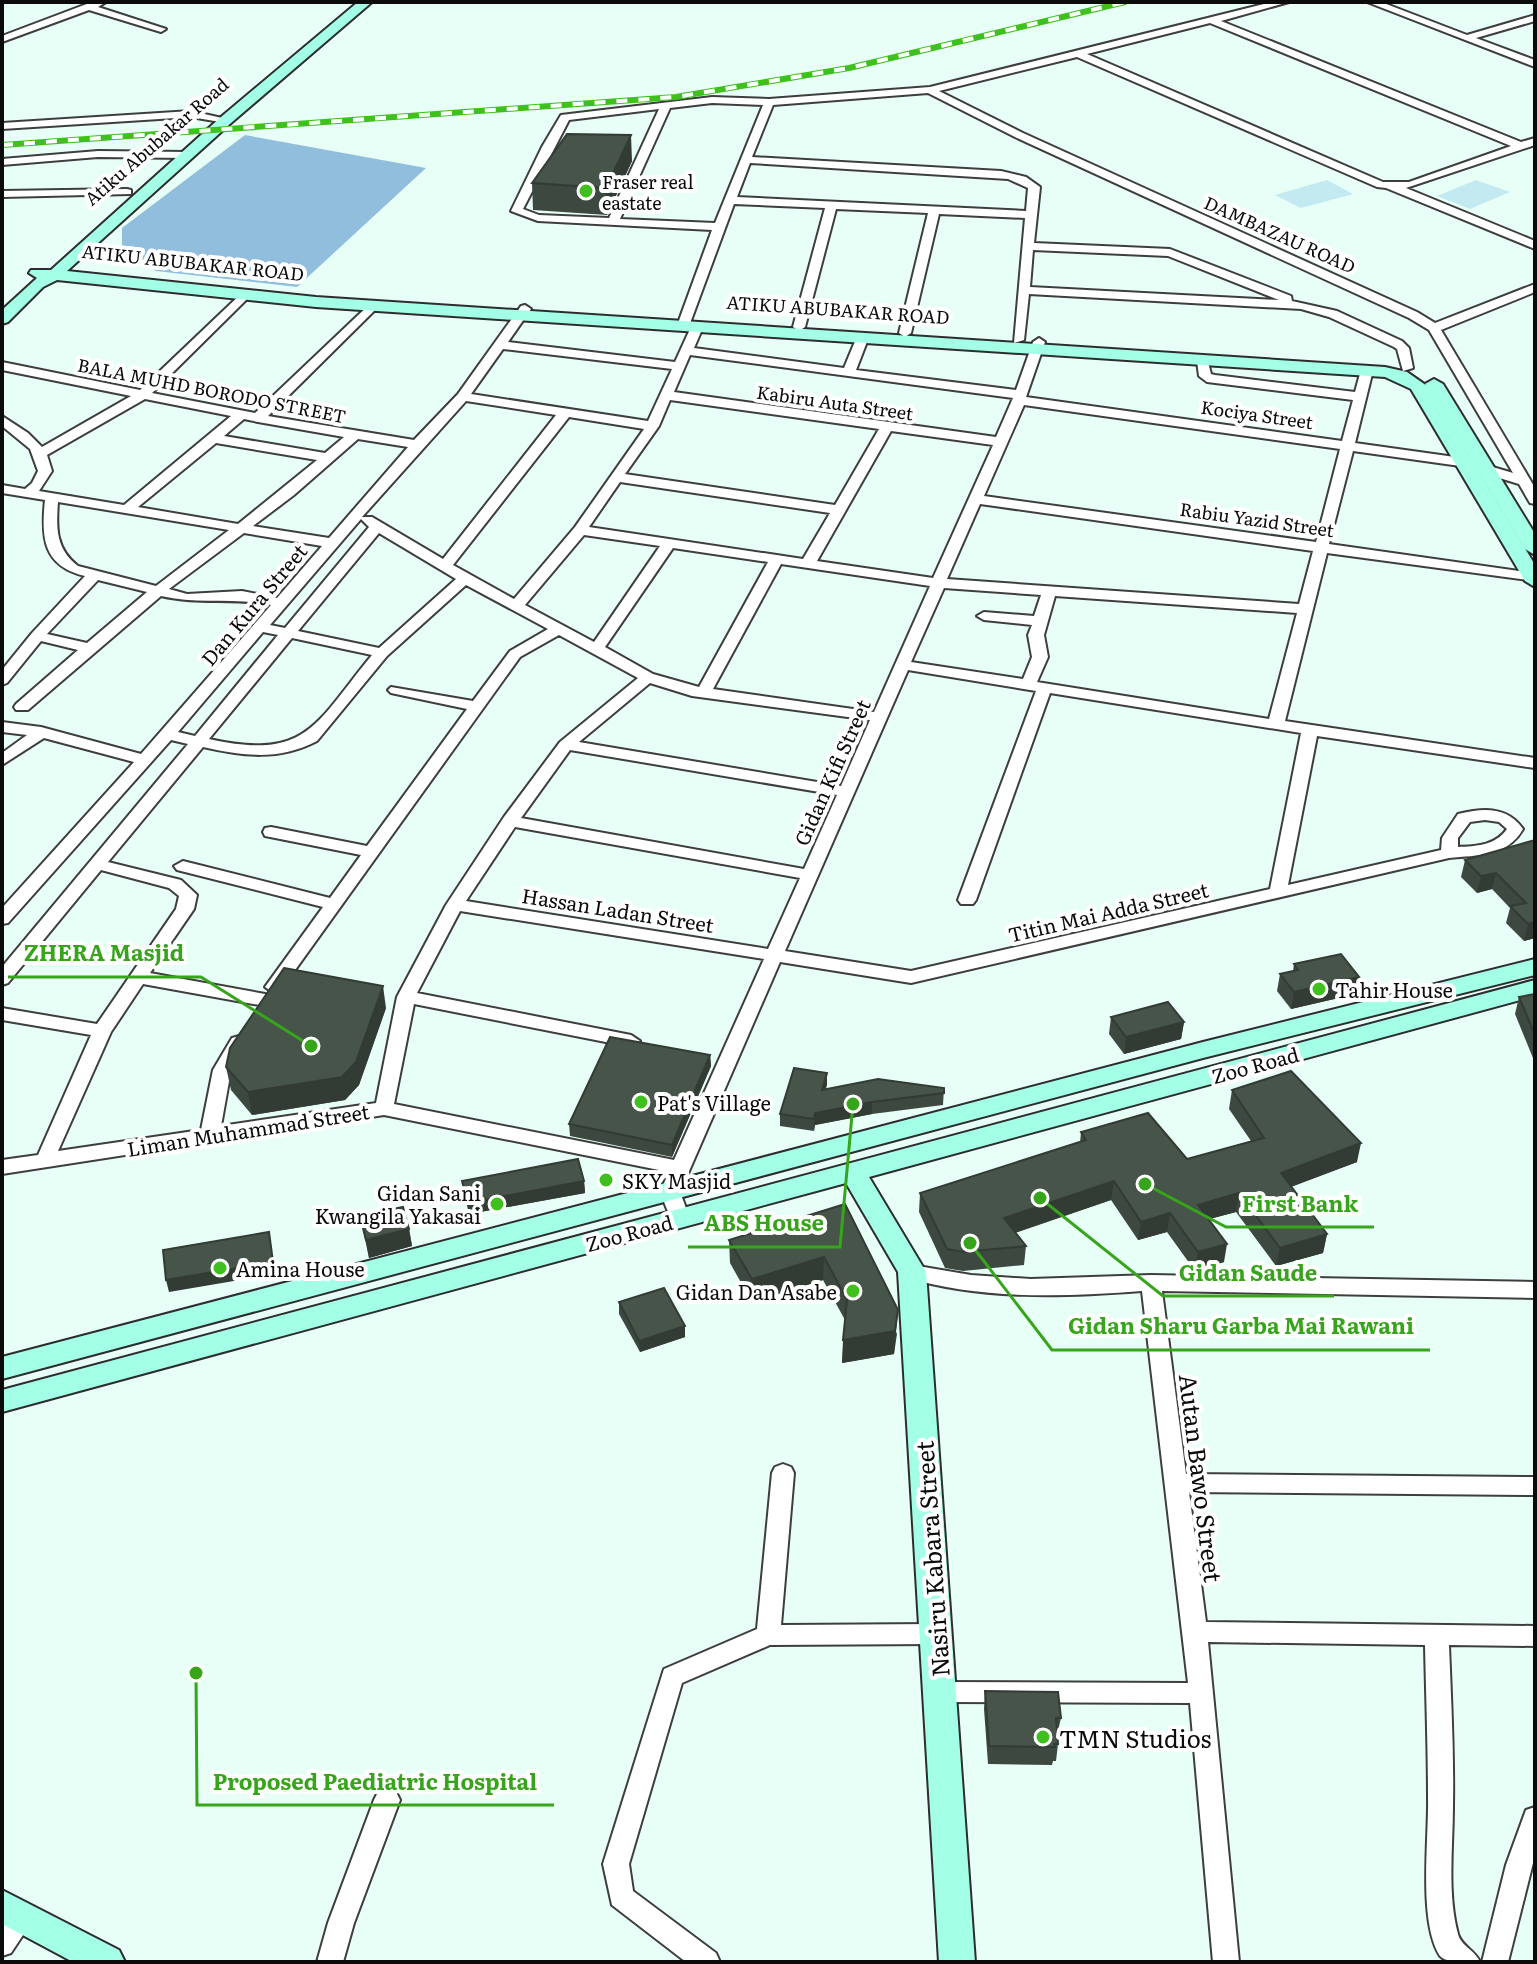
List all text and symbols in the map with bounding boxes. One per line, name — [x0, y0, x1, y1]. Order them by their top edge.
street label: Atiku Abubakar Road — [78, 71, 234, 211]
place label: Fraser real eastate — [602, 168, 694, 216]
marker: Fraser real eastate — [577, 182, 595, 200]
street label: DAMBAZAU ROAD — [1200, 188, 1360, 280]
street label: ATIKU ABUBAKAR ROAD — [81, 237, 305, 287]
street label: ATIKU ABUBAKAR ROAD — [726, 288, 950, 330]
street label: BALA MUHD BORODO STREET — [75, 351, 349, 429]
street label: Kabiru Auta Street — [755, 378, 916, 426]
street label: Kociya Street — [1199, 393, 1316, 435]
street label: Rabiu Yazid Street — [1178, 495, 1337, 543]
street label: Dan Kura Street — [193, 536, 313, 672]
street label: Gidan Kifi Street — [785, 694, 877, 850]
street label: Titin Mai Adda Street — [1005, 873, 1211, 949]
street label: Hassan Ladan Street — [520, 879, 716, 939]
callout: ZHERA Masjid — [8, 931, 201, 977]
text: ZHERA Masjid — [24, 935, 184, 968]
place label: Tahir House — [1335, 974, 1453, 1004]
marker: Tahir House — [1310, 980, 1328, 998]
street label: Zoo Road — [1208, 1038, 1302, 1090]
place label: Pat's Village — [657, 1087, 771, 1117]
marker: Pat's Village — [632, 1093, 650, 1111]
street label: Liman Muhammad Street — [125, 1095, 371, 1163]
place label: SKY Masjid — [622, 1165, 731, 1195]
marker: SKY Masjid — [597, 1171, 615, 1189]
place label: Gidan Sani Kwangila Yakasai — [315, 1177, 481, 1230]
callout: First Bank — [1226, 1181, 1374, 1227]
text: First Bank — [1242, 1186, 1358, 1219]
marker: Gidan Sani Kwangila Yakasai — [488, 1195, 506, 1213]
callout: ABS House — [688, 1201, 840, 1247]
text: ABS House — [704, 1205, 824, 1238]
street label: Zoo Road — [582, 1206, 676, 1258]
callout: Gidan Saude — [1163, 1250, 1334, 1296]
place label: Amina House — [236, 1253, 365, 1283]
text: Gidan Saude — [1179, 1255, 1317, 1288]
marker: Amina House — [211, 1259, 229, 1277]
place label: Gidan Dan Asabe — [676, 1276, 837, 1306]
marker: Gidan Dan Asabe — [844, 1282, 862, 1300]
callout: Gidan Sharu Garba Mai Rawani — [1052, 1304, 1430, 1350]
text: Gidan Sharu Garba Mai Rawani — [1068, 1308, 1414, 1341]
street label: Autan Bawo Street — [1172, 1372, 1232, 1585]
street label: Nasiru Kabara Street — [905, 1439, 957, 1678]
place label: TMN Studios — [1059, 1720, 1211, 1755]
marker: TMN Studios — [1034, 1728, 1052, 1746]
callout: Proposed Paediatric Hospital — [197, 1759, 554, 1805]
text: Proposed Paediatric Hospital — [213, 1764, 537, 1797]

